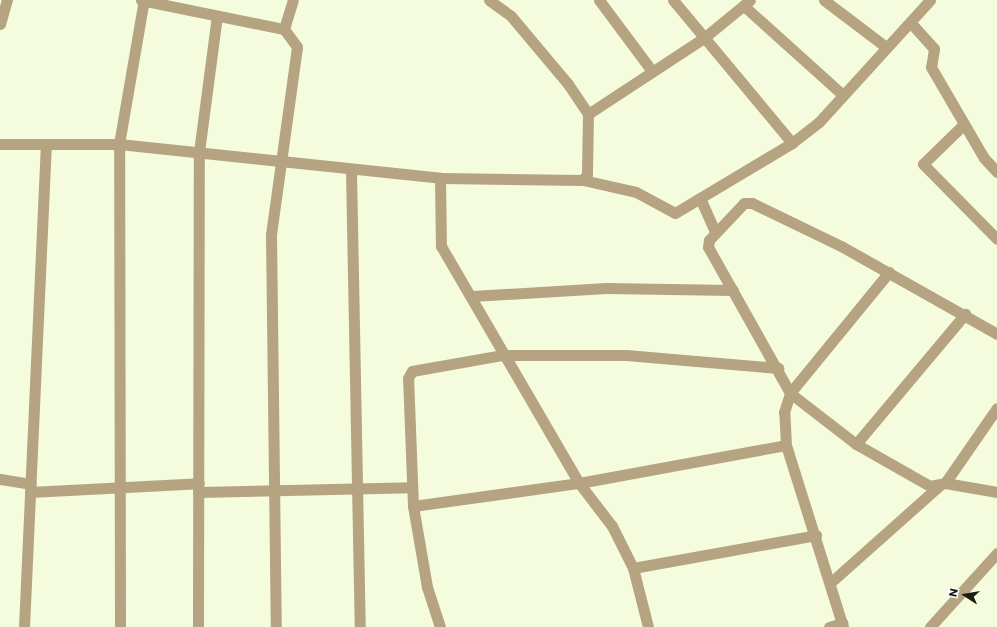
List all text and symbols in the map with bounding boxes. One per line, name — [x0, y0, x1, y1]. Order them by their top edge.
north arrow — [945, 575, 985, 615]
text: N — [945, 587, 962, 598]

